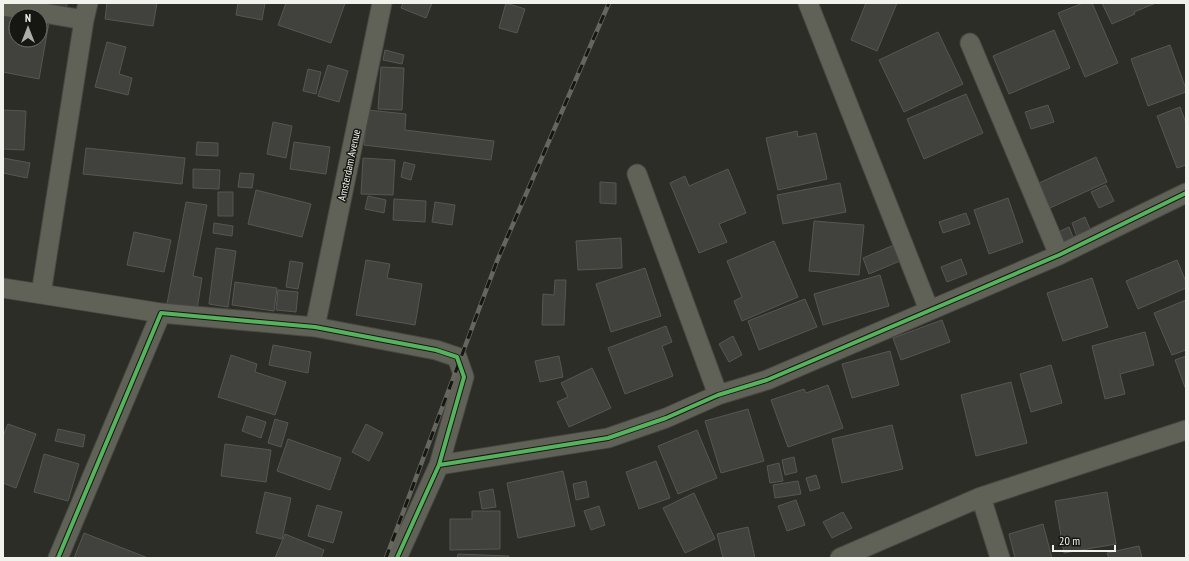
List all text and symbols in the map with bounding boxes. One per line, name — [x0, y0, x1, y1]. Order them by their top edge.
north arrow — [8, 8, 48, 48]
text: N — [25, 11, 31, 25]
street label: Amsterdam Avenue — [335, 128, 364, 202]
scale bar — [1053, 527, 1115, 553]
text: 20 m — [1059, 533, 1080, 548]

